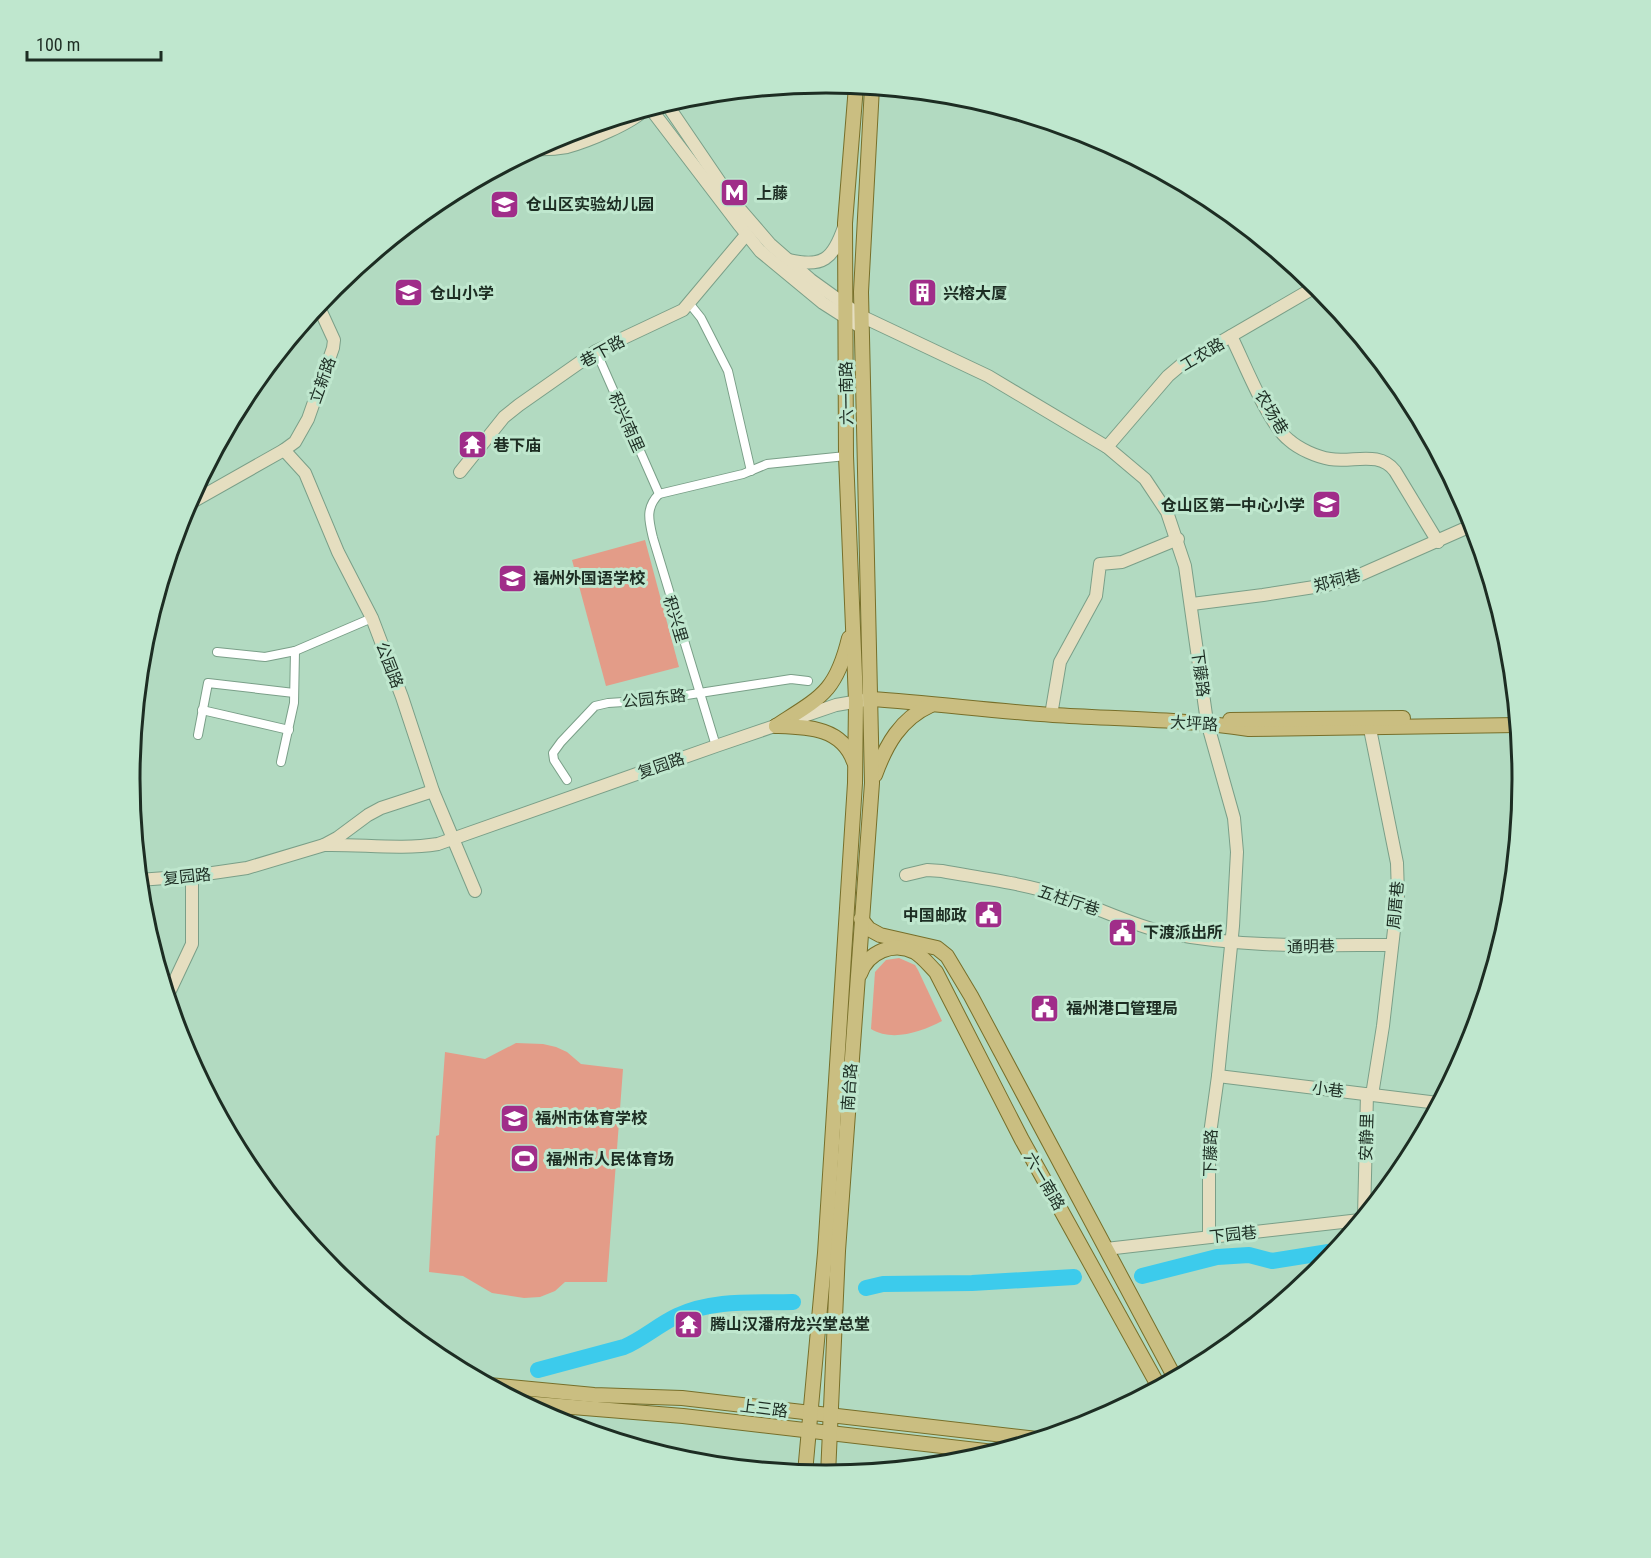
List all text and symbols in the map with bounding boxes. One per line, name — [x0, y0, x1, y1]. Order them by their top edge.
scale bar — [27, 24, 160, 62]
text: 100 m — [36, 34, 80, 55]
metro station icon: 上藤 — [719, 177, 751, 209]
place label: 上藤 — [756, 184, 788, 203]
school or university icon: 仓山区实验幼儿园 — [489, 188, 521, 220]
place label: 仓山区实验幼儿园 — [526, 195, 654, 214]
school or university icon: 仓山小学 — [393, 277, 425, 309]
building icon: 兴榕大厦 — [906, 277, 938, 309]
place label: 仓山小学 — [430, 284, 494, 303]
place label: 兴榕大厦 — [943, 284, 1007, 303]
street label: 巷下路 — [577, 331, 628, 371]
street label: 工农路 — [1177, 334, 1228, 375]
street label: 立新路 — [305, 354, 340, 406]
street label: 六一南路 — [836, 361, 857, 425]
street label: 农场巷 — [1251, 387, 1292, 438]
street label: 积兴南里 — [605, 389, 648, 455]
temple icon: 巷下庙 — [456, 429, 488, 461]
place label: 巷下庙 — [493, 436, 541, 455]
school or university icon: 仓山区第一中心小学 — [1310, 489, 1342, 521]
place label: 仓山区第一中心小学 — [1161, 496, 1305, 515]
school or university icon: 福州外国语学校 — [496, 562, 528, 594]
street label: 郑祠巷 — [1311, 565, 1363, 596]
place label: 福州外国语学校 — [533, 569, 646, 588]
street label: 积兴里 — [659, 593, 692, 645]
street label: 公园路 — [372, 639, 407, 691]
street label: 下藤路 — [1188, 648, 1213, 698]
street label: 公园东路 — [621, 686, 687, 711]
street label: 大坪路 — [1170, 713, 1218, 734]
street label: 复园路 — [635, 749, 687, 782]
street label: 复园路 — [162, 865, 212, 888]
street label: 周厝巷 — [1384, 880, 1407, 930]
street label: 五柱厅巷 — [1035, 882, 1102, 919]
public building icon: 中国邮政 — [972, 899, 1004, 931]
place label: 中国邮政 — [903, 906, 967, 925]
public building icon: 下渡派出所 — [1106, 916, 1138, 948]
place label: 下渡派出所 — [1143, 923, 1223, 942]
street label: 通明巷 — [1287, 937, 1335, 956]
public building icon: 福州港口管理局 — [1029, 992, 1061, 1024]
place label: 福州港口管理局 — [1066, 999, 1178, 1018]
street label: 南台路 — [838, 1062, 861, 1112]
street label: 小巷 — [1311, 1078, 1345, 1101]
school or university icon: 福州市体育学校 — [498, 1102, 530, 1134]
place label: 福州市体育学校 — [535, 1109, 648, 1128]
street label: 安静里 — [1356, 1113, 1377, 1161]
street label: 下藤路 — [1200, 1129, 1221, 1177]
sports icon: 福州市人民体育场 — [509, 1143, 541, 1175]
street label: 六一南路 — [1020, 1149, 1069, 1214]
place label: 福州市人民体育场 — [546, 1150, 674, 1169]
street label: 下园巷 — [1208, 1223, 1258, 1246]
temple icon: 腾山汉潘府龙兴堂总堂 — [673, 1308, 705, 1340]
place label: 腾山汉潘府龙兴堂总堂 — [710, 1315, 870, 1334]
street label: 上三路 — [739, 1396, 789, 1421]

